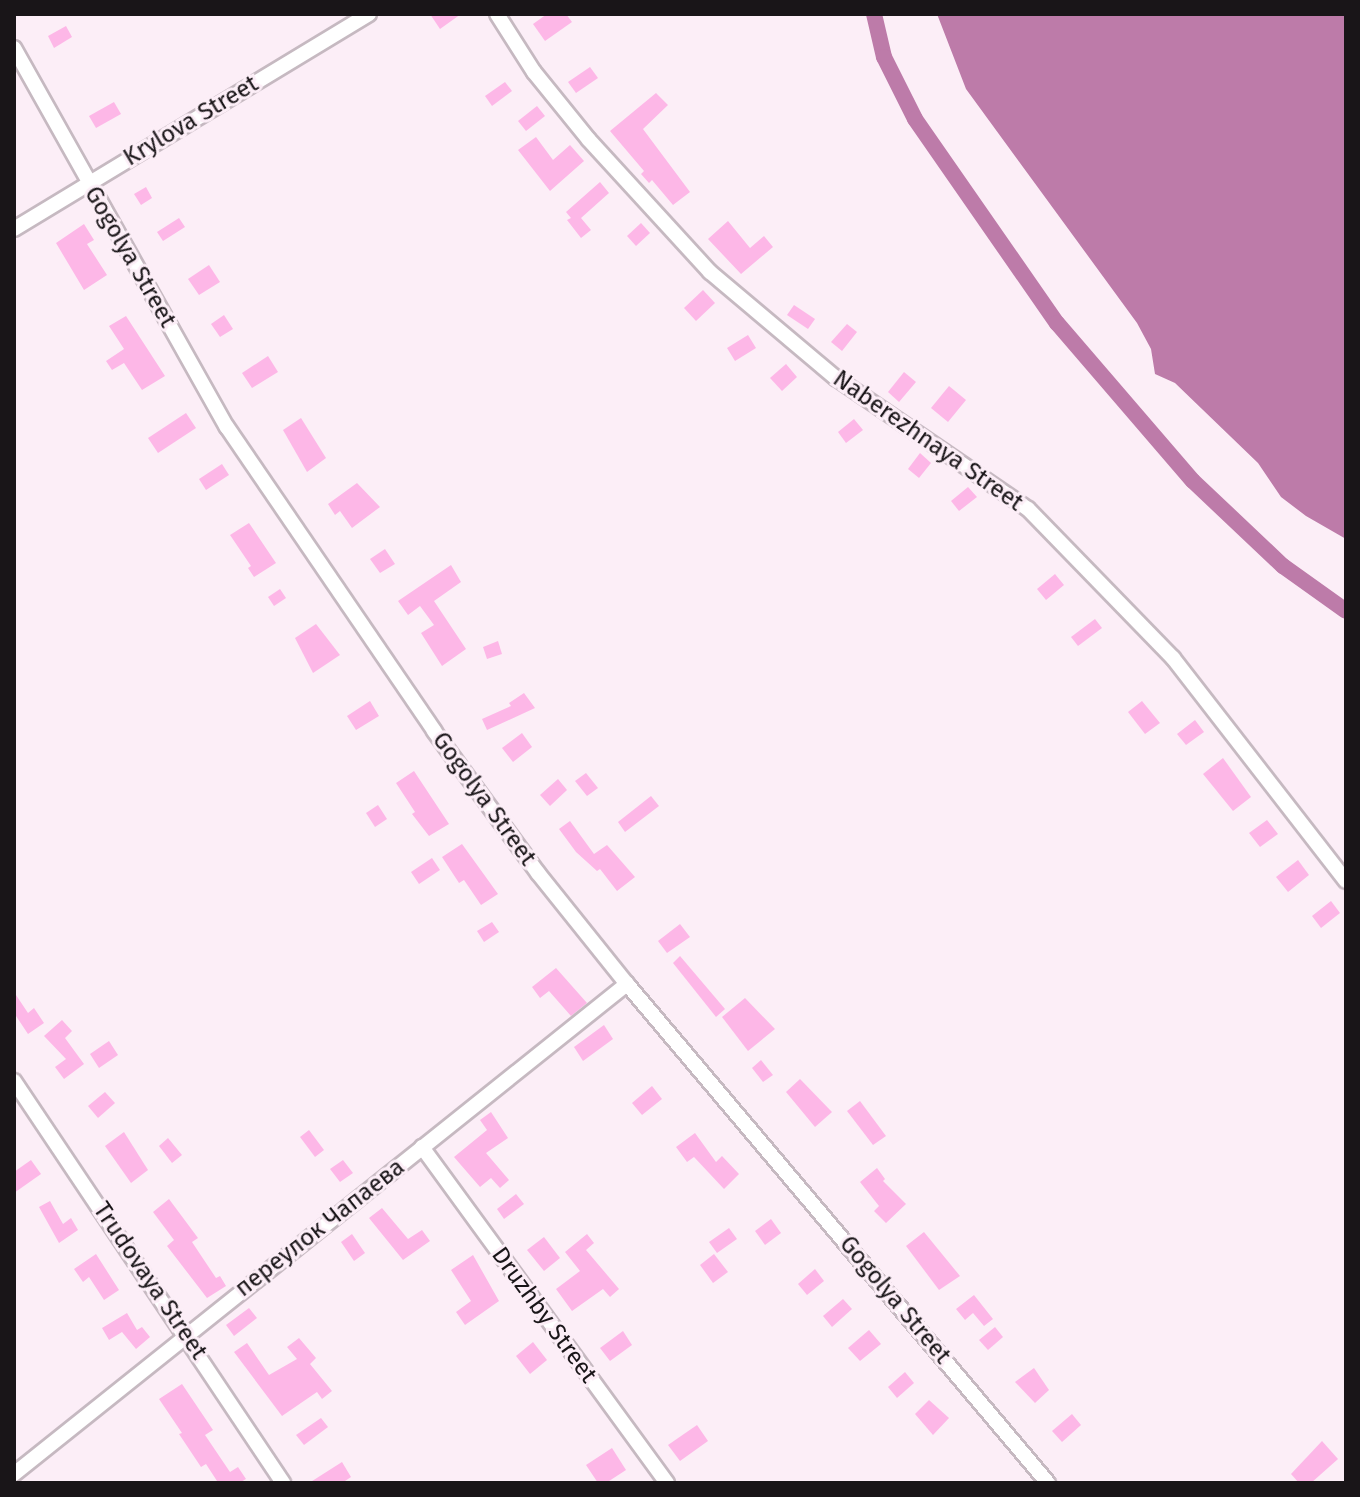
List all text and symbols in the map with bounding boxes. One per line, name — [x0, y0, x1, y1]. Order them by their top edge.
street label: Krylova Street — [118, 70, 264, 172]
street label: Gogolya Street — [78, 181, 182, 333]
street label: Naberezhnaya Street — [827, 365, 1029, 517]
street label: Gogolya Street — [426, 727, 542, 871]
street label: переулок Чапаева — [230, 1153, 410, 1303]
street label: Trudovaya Street — [87, 1197, 213, 1365]
street label: Gogolya Street — [833, 1230, 957, 1370]
street label: Druzhby Street — [485, 1242, 603, 1388]

